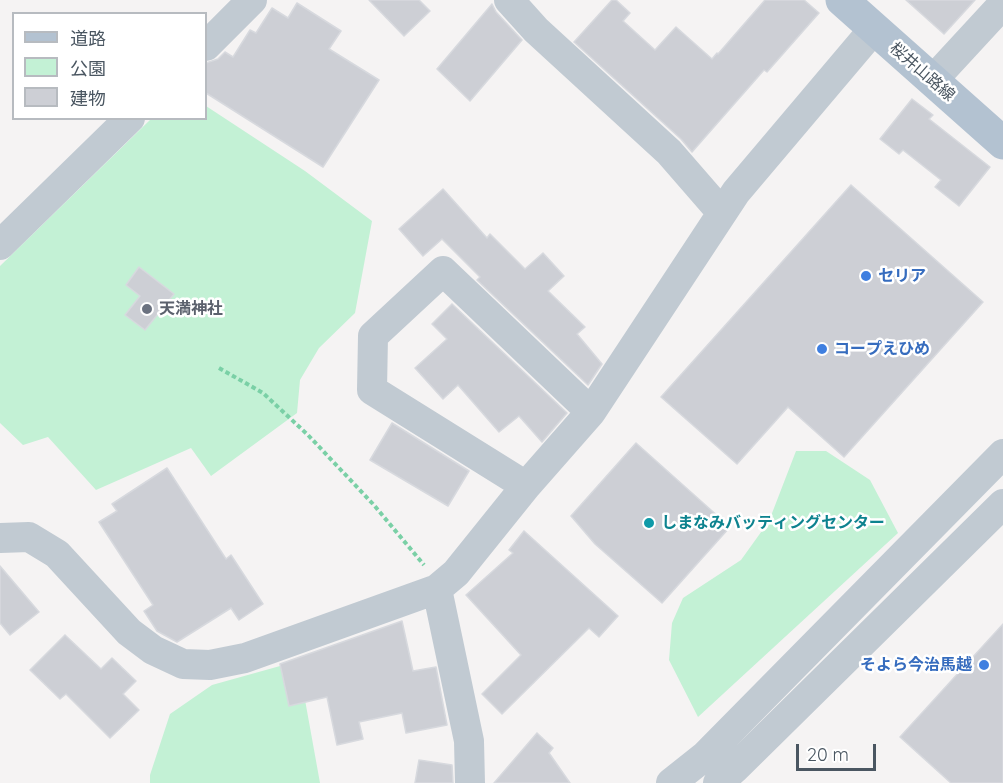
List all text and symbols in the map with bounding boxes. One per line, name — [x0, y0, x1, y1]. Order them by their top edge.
legend — [12, 12, 207, 120]
text: 道路 — [70, 27, 106, 50]
street label: 桜井山路線 — [886, 39, 958, 105]
text: 公園 — [70, 57, 106, 80]
text: 建物 — [70, 87, 106, 110]
place label: セリア — [878, 266, 926, 286]
marker: セリア — [859, 269, 873, 283]
place label: 天満神社 — [159, 299, 223, 319]
marker: 天満神社 — [140, 302, 154, 316]
place label: コープえひめ — [834, 339, 930, 359]
marker: コープえひめ — [815, 342, 829, 356]
place label: しまなみバッティングセンター — [661, 513, 885, 533]
marker: しまなみバッティングセンター — [642, 516, 656, 530]
place label: そよら今治馬越 — [860, 655, 972, 675]
marker: そよら今治馬越 — [977, 658, 991, 672]
scale bar — [799, 732, 878, 770]
text: 20 m — [807, 743, 849, 766]

